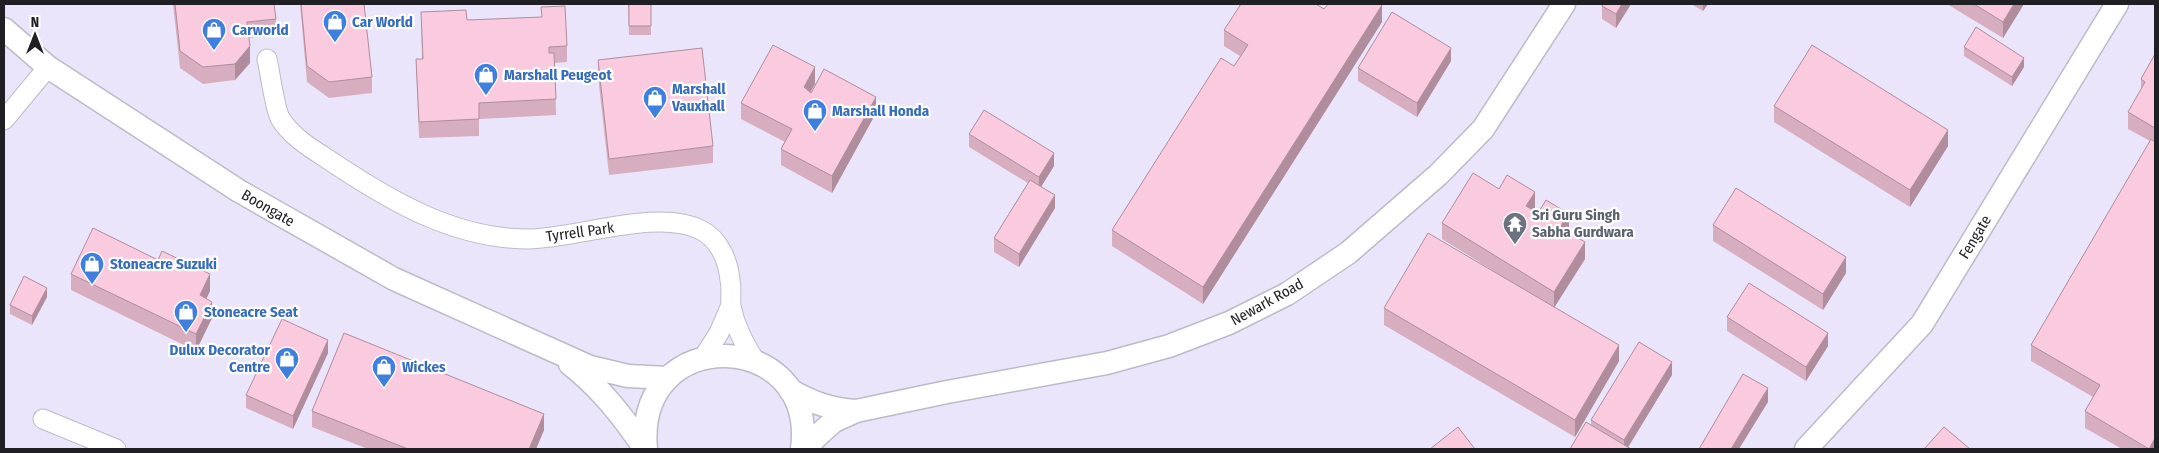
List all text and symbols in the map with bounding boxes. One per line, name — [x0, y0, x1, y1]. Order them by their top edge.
shop icon: Car World — [322, 9, 348, 43]
north arrow — [10, 10, 60, 60]
place label: Car World — [352, 13, 413, 31]
text: N — [31, 14, 39, 31]
shop icon: Carworld — [201, 17, 227, 51]
place label: Carworld — [232, 21, 289, 39]
shop icon: Marshall Peugeot — [473, 62, 499, 96]
place label: Marshall Peugeot — [504, 66, 612, 84]
place label: Marshall Vauxhall — [671, 80, 726, 115]
shop icon: Marshall Vauxhall — [642, 85, 668, 119]
shop icon: Marshall Honda — [802, 98, 828, 132]
place label: Marshall Honda — [832, 102, 930, 120]
street label: Boongate — [238, 186, 298, 230]
place label: Sri Guru Singh Sabha Gurdwara — [1532, 206, 1634, 241]
temple icon: Sri Guru Singh Sabha Gurdwara — [1502, 211, 1528, 245]
street label: Fengate — [1955, 212, 1995, 262]
street label: Tyrrell Park — [545, 218, 615, 246]
shop icon: Stoneacre Suzuki — [79, 251, 105, 285]
place label: Stoneacre Suzuki — [110, 255, 217, 273]
street label: Newark Road — [1228, 275, 1306, 329]
shop icon: Stoneacre Seat — [173, 299, 199, 333]
place label: Stoneacre Seat — [204, 303, 299, 321]
place label: Dulux Decorator Centre — [169, 341, 271, 376]
shop icon: Dulux Decorator Centre — [274, 346, 300, 380]
shop icon: Wickes — [371, 354, 397, 388]
place label: Wickes — [402, 358, 446, 376]

